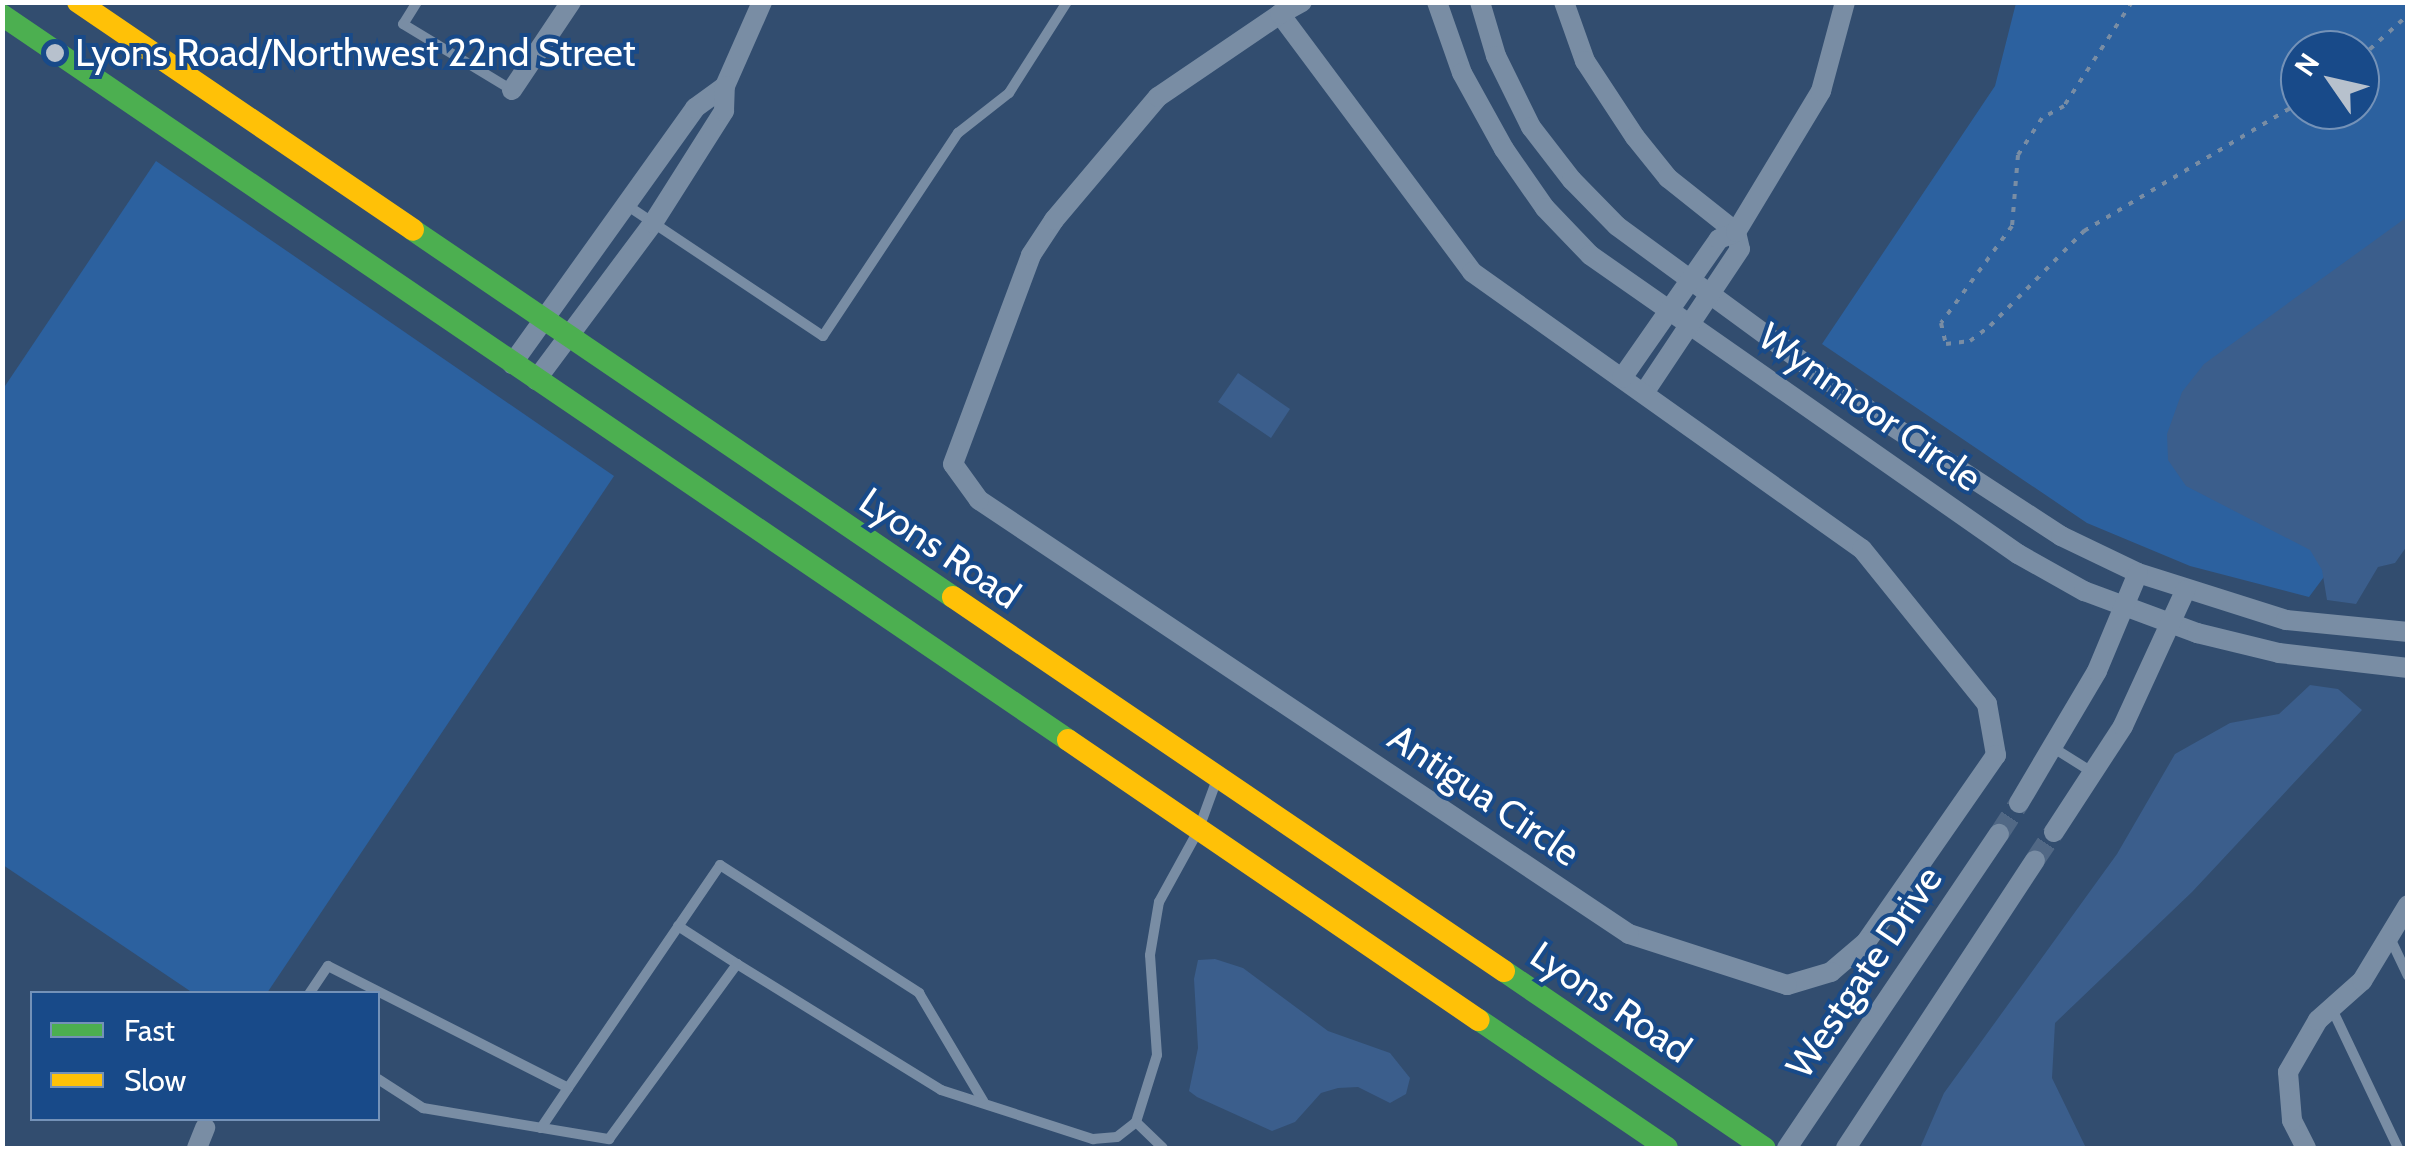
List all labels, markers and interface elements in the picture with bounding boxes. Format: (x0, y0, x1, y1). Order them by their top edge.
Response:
place label: Lyons Road/Northwest 22nd Street (75, 30, 636, 76)
north arrow (2280, 30, 2380, 130)
marker: Lyons Road/Northwest 22nd Street (44, 42, 66, 64)
text: N (2287, 47, 2326, 82)
street label: Wynmoor Circle (1750, 313, 1990, 501)
street label: Lyons Road (851, 478, 1029, 618)
street label: Antigua Circle (1380, 714, 1588, 876)
street label: Westgate Drive (1777, 858, 1951, 1086)
street label: Lyons Road (1522, 932, 1700, 1072)
legend (30, 991, 380, 1121)
text: Fast (124, 1012, 175, 1049)
text: Slow (124, 1062, 186, 1099)

